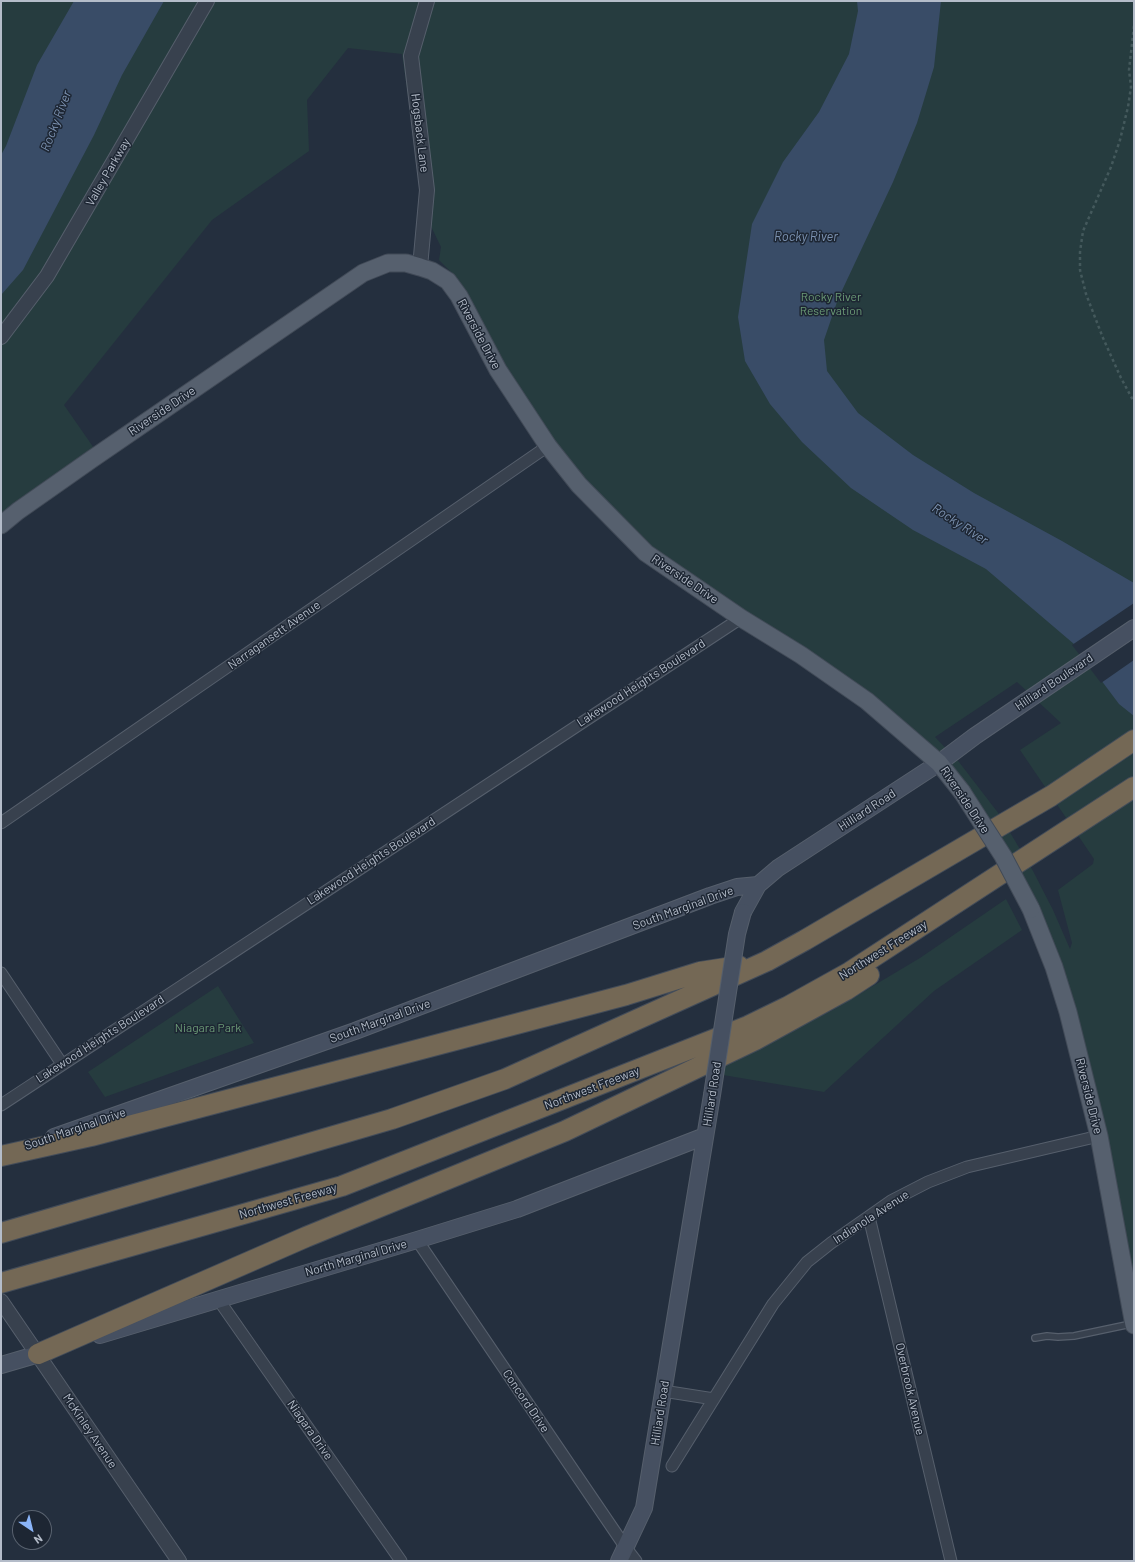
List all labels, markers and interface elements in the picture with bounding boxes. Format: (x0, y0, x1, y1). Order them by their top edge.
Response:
water label: Rocky River (37, 88, 75, 154)
street label: Hogsback Lane (408, 93, 432, 173)
street label: Valley Parkway (83, 135, 133, 209)
water label: Rocky River (774, 229, 838, 245)
park label: Rocky River Reservation (800, 290, 862, 318)
street label: Riverside Drive (454, 296, 504, 372)
street label: Riverside Drive (126, 383, 198, 439)
water label: Rocky River (929, 500, 991, 548)
street label: Riverside Drive (649, 551, 721, 607)
street label: Narragansett Avenue (225, 598, 323, 672)
street label: Lakewood Heights Boulevard (574, 636, 708, 730)
street label: Hilliard Boulevard (1012, 651, 1096, 713)
street label: Riverside Drive (937, 764, 993, 836)
street label: Hilliard Road (836, 786, 898, 834)
street label: Lakewood Heights Boulevard (304, 814, 438, 908)
street label: South Marginal Drive (631, 883, 735, 933)
street label: Northwest Freeway (836, 917, 930, 983)
street label: Lakewood Heights Boulevard (33, 992, 167, 1086)
street label: South Marginal Drive (328, 996, 432, 1046)
park label: Niagara Park (175, 1021, 241, 1035)
street label: Riverside Drive (1073, 1057, 1105, 1135)
street label: Hilliard Road (700, 1061, 724, 1127)
street label: Northwest Freeway (542, 1063, 642, 1113)
street label: South Marginal Drive (22, 1105, 128, 1153)
street label: Northwest Freeway (238, 1180, 338, 1222)
street label: Indianola Avenue (830, 1187, 912, 1247)
street label: North Marginal Drive (303, 1237, 409, 1279)
street label: Overbrook Avenue (892, 1341, 928, 1437)
street label: Concord Drive (500, 1367, 552, 1435)
street label: Hilliard Road (648, 1380, 672, 1446)
street label: McKinley Avenue (60, 1391, 120, 1471)
street label: Niagara Drive (284, 1397, 336, 1463)
north arrow (12, 1510, 52, 1550)
text: N (32, 1532, 45, 1547)

